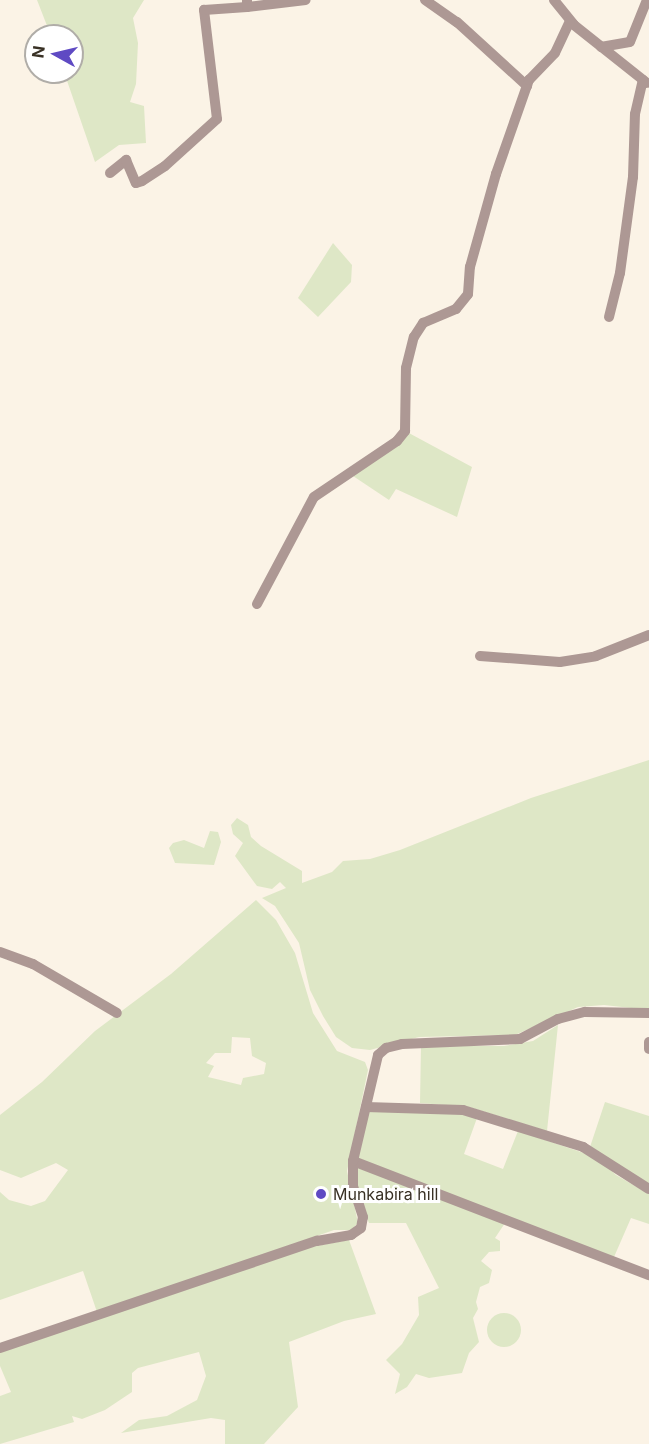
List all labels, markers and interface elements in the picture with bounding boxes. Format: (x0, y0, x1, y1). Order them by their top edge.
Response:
north arrow (24, 24, 84, 84)
text: N (27, 44, 49, 59)
place label: Munkabira hill (333, 1184, 438, 1204)
marker: Munkabira hill (314, 1187, 328, 1201)

